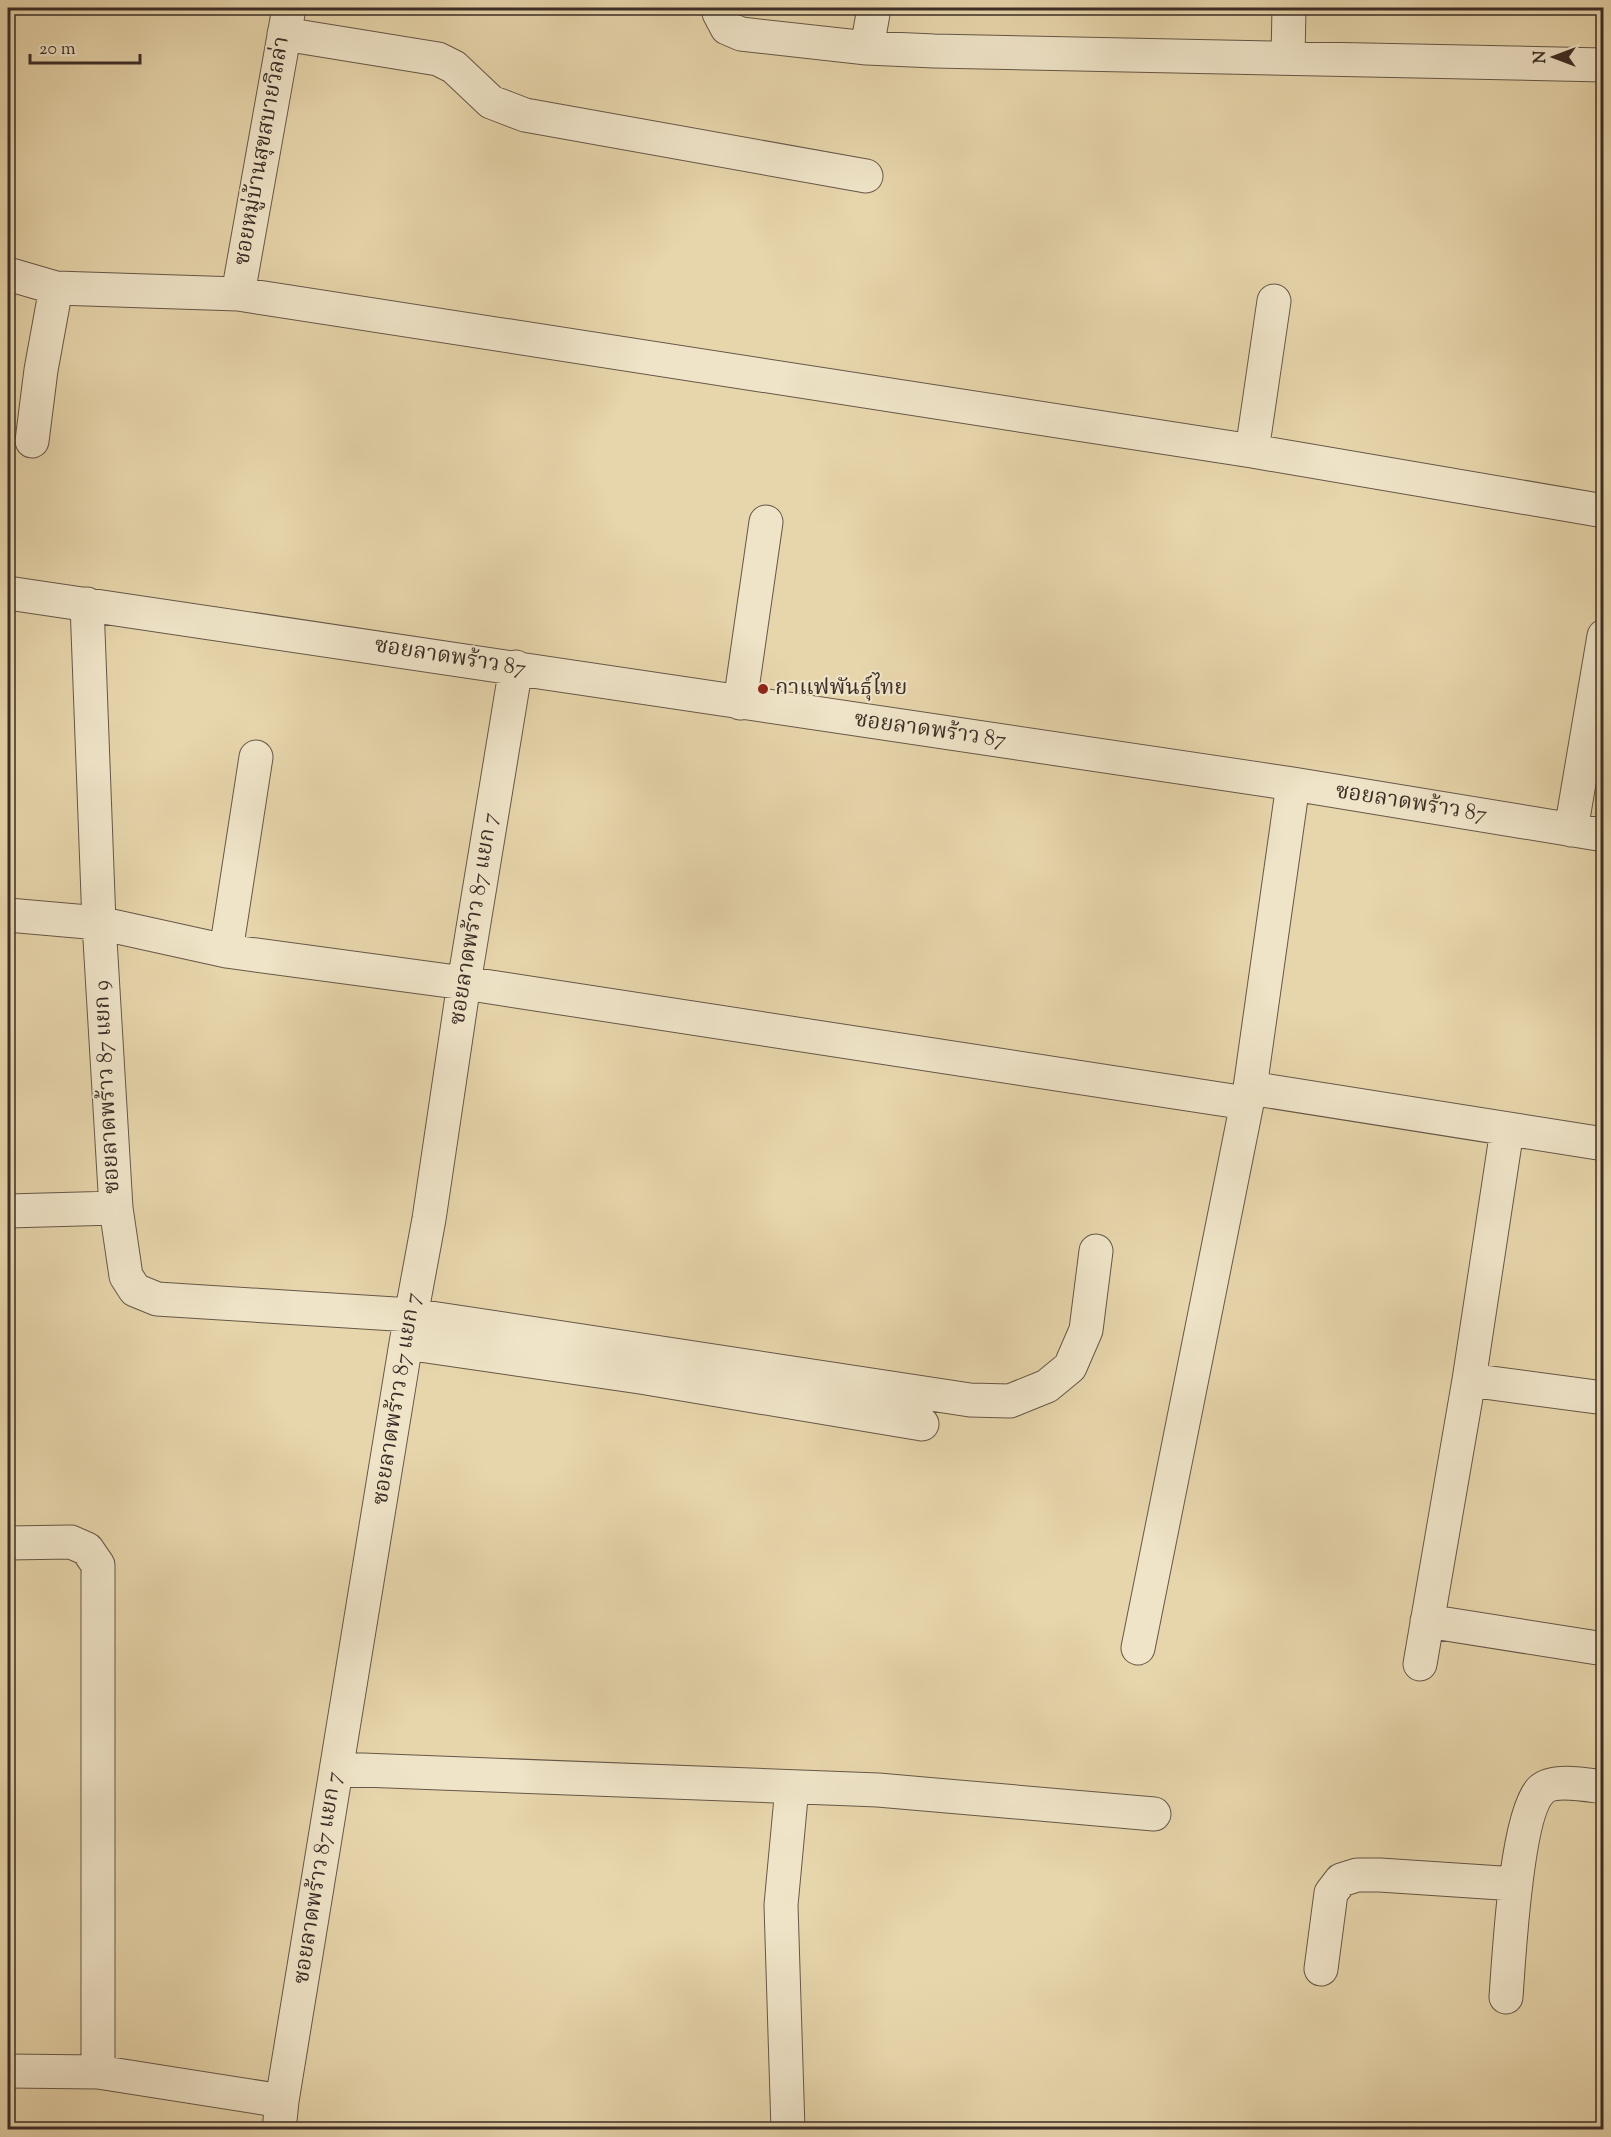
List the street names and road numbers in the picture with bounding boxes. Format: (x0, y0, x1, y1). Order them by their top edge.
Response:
street label: ซอยหมู่บ้านสุขสบายวิลล่า (227, 34, 299, 268)
street label: ซอยลาดพร้าว 87 (372, 630, 528, 686)
street label: ซอยลาดพร้าว 87 (852, 705, 1008, 757)
street label: ซอยลาดพร้าว 87 (1333, 776, 1489, 832)
street label: ซอยลาดพร้าว 87 แยก 7 (442, 811, 508, 1027)
street label: ซอยลาดพร้าว 87 แยก 9 (86, 979, 130, 1195)
street label: ซอยลาดพร้าว 87 แยก 7 (365, 1291, 431, 1507)
street label: ซอยลาดพร้าว 87 แยก 7 (286, 1770, 352, 1986)

